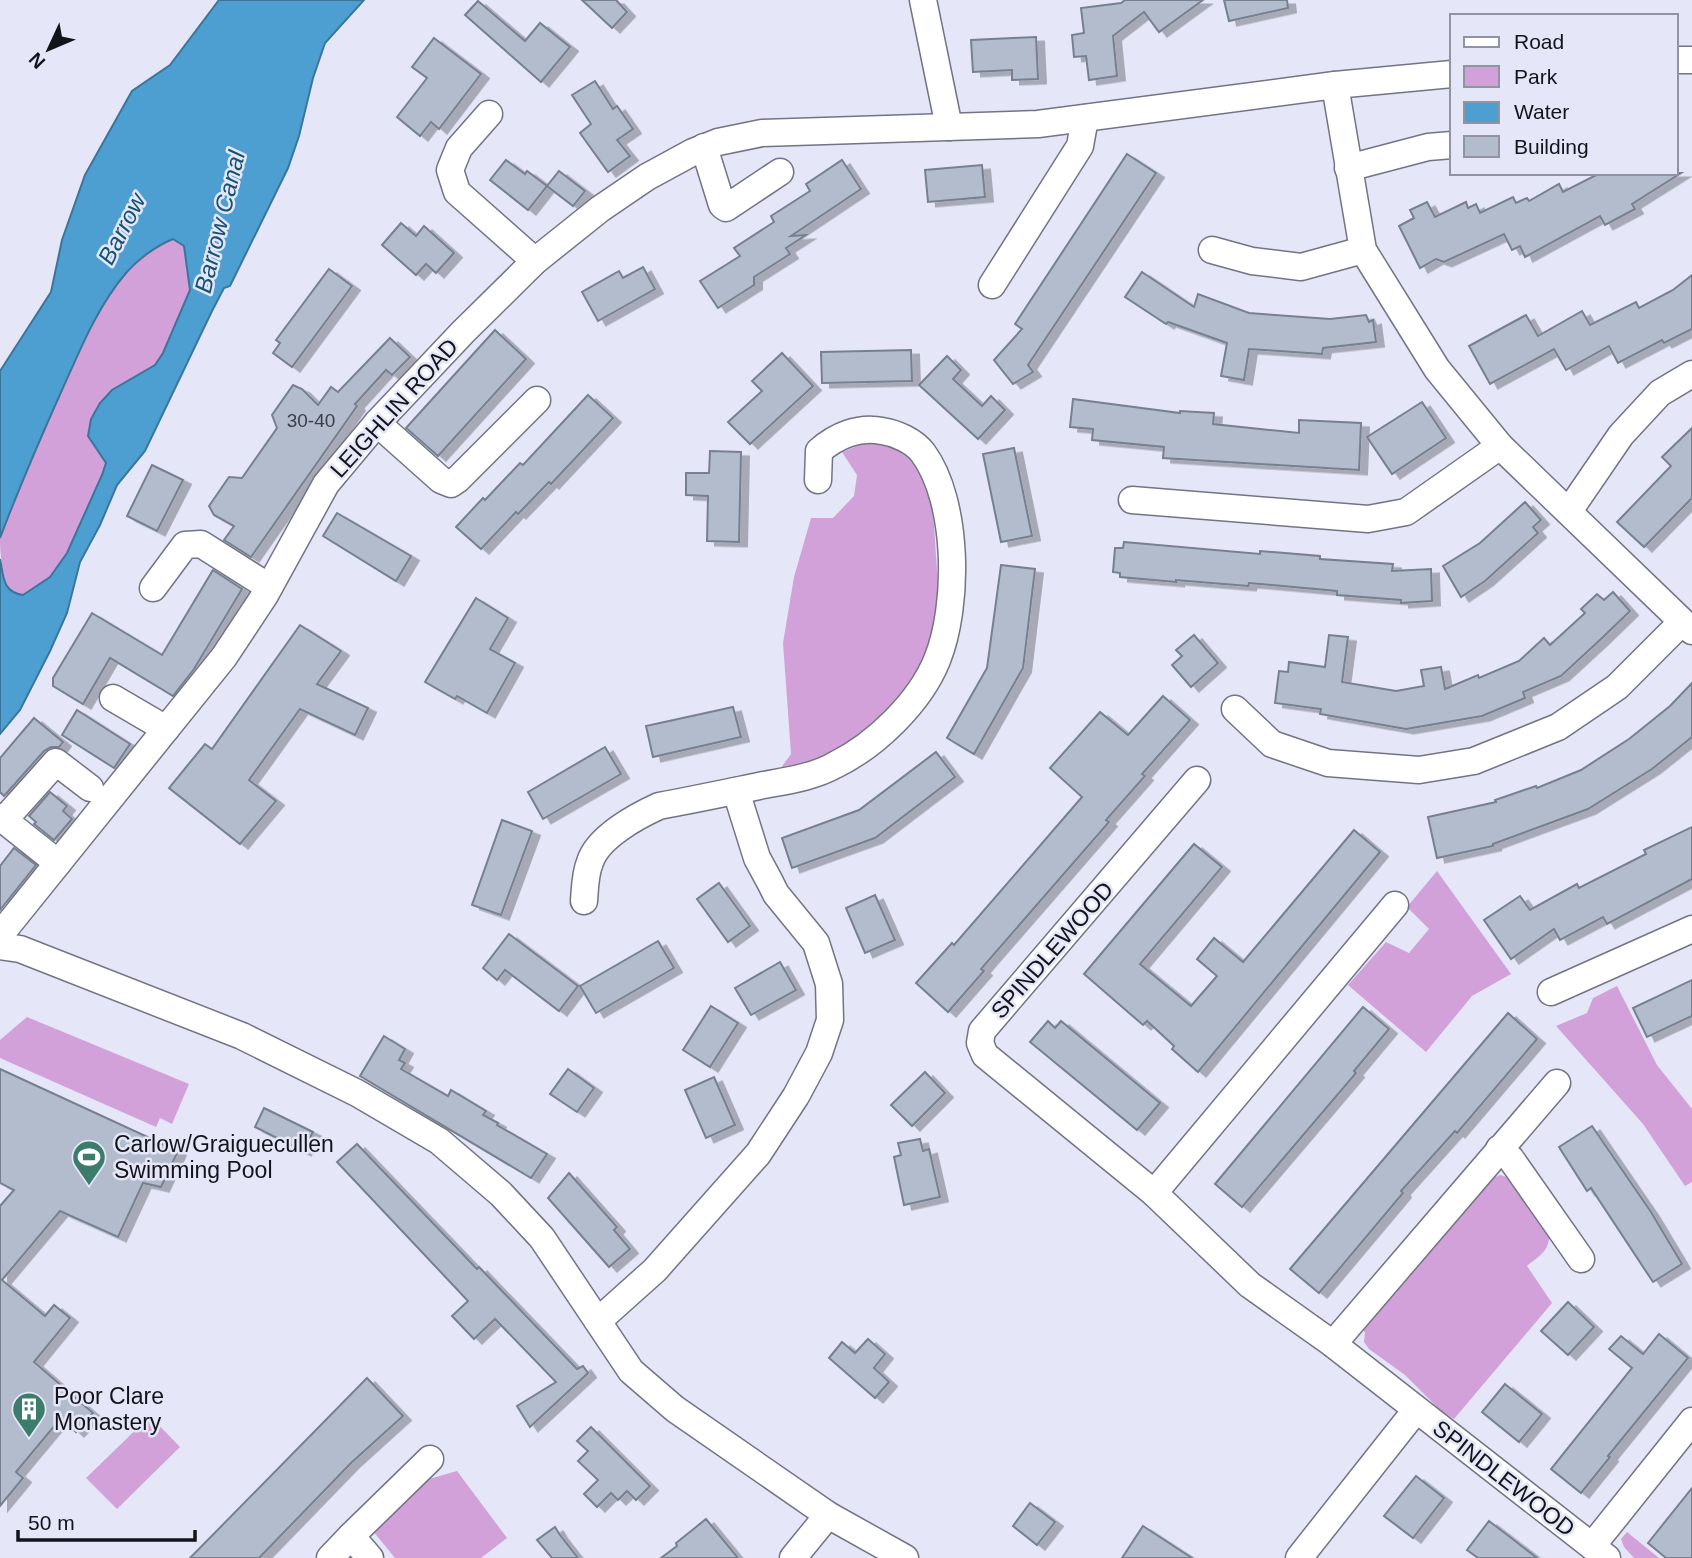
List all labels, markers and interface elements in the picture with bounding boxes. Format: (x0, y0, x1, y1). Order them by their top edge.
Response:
north arrow (14, 14, 84, 84)
legend (1450, 14, 1678, 175)
text: Road (1514, 30, 1564, 53)
text: N (25, 48, 49, 73)
text: Park (1514, 65, 1558, 88)
text: Water (1514, 100, 1569, 123)
text: Building (1514, 135, 1589, 158)
water label: Barrow Canal (189, 147, 250, 296)
water label: Barrow (92, 187, 152, 269)
street label: LEIGHLIN ROAD (325, 333, 463, 483)
house number: 30-40 (287, 410, 335, 431)
street label: SPINDLEWOOD (986, 876, 1118, 1024)
place label: Carlow/Graiguecullen Swimming Pool (114, 1131, 334, 1183)
sports icon: Carlow/Graiguecullen Swimming Pool (70, 1138, 108, 1187)
place label: Poor Clare Monastery (54, 1383, 164, 1435)
building icon: Poor Clare Monastery (10, 1390, 48, 1439)
street label: SPINDLEWOOD (1428, 1415, 1580, 1541)
scale bar (18, 1498, 194, 1542)
text: 50 m (28, 1511, 75, 1534)

